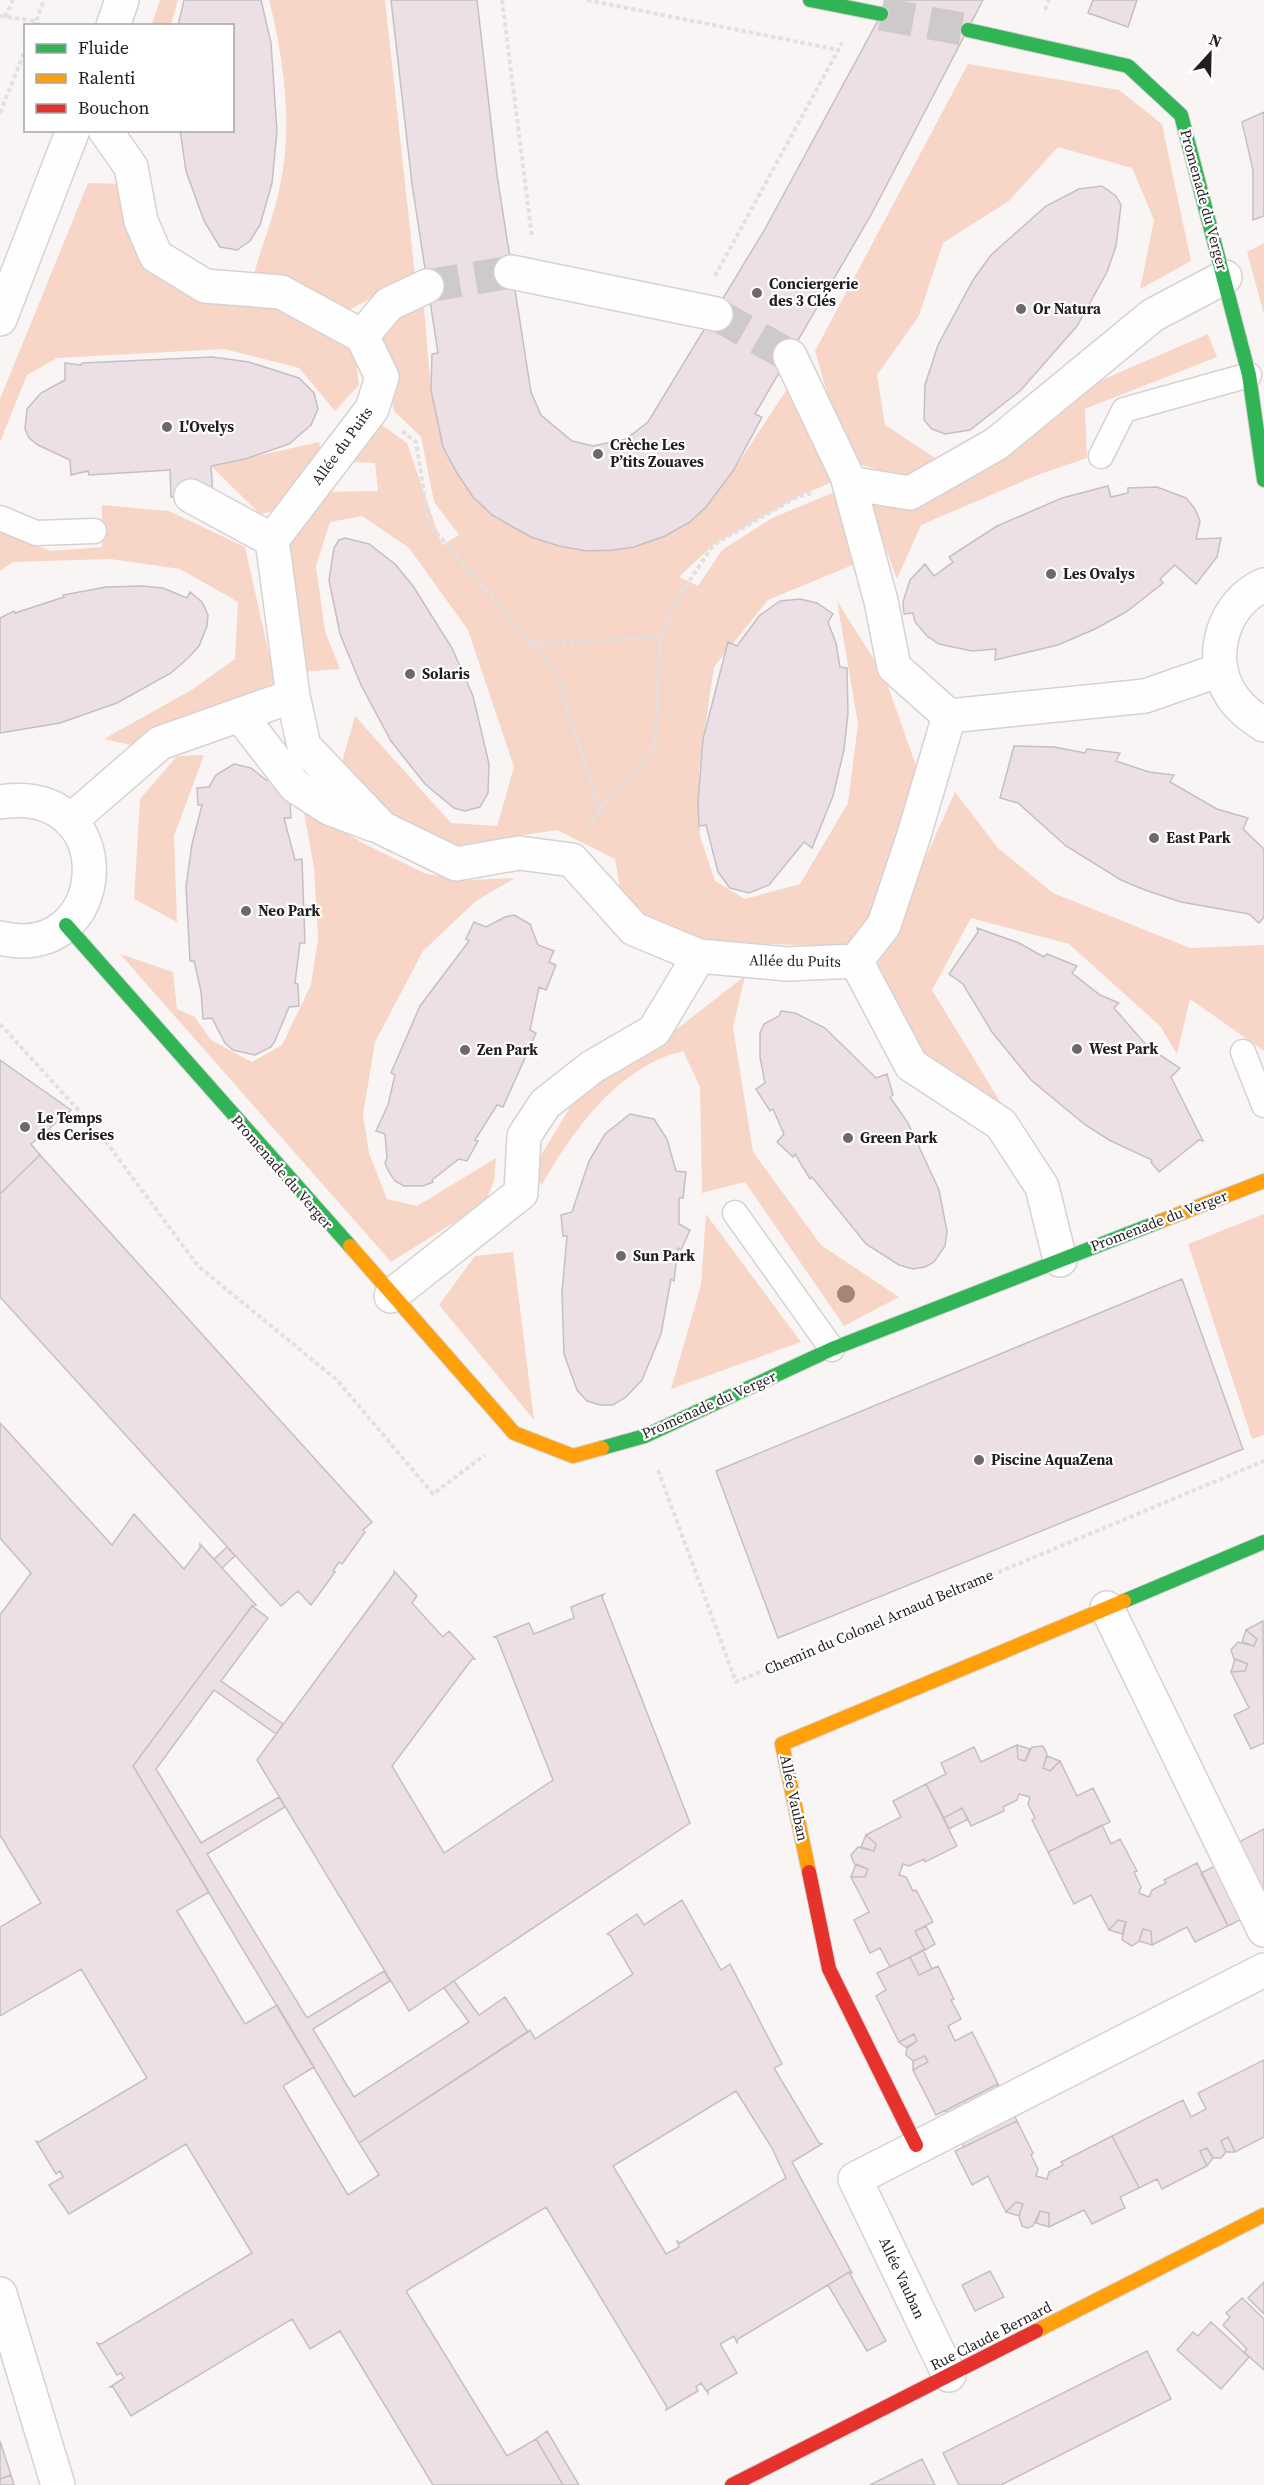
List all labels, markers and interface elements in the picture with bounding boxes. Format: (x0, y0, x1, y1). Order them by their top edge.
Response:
legend (24, 24, 234, 132)
north arrow (1180, 24, 1240, 84)
text: N (1206, 28, 1225, 53)
text: Fluide (78, 35, 129, 60)
text: Ralenti (78, 65, 135, 90)
text: Bouchon (78, 95, 150, 120)
street label: Promenade du Verger (1176, 127, 1234, 273)
place label: Conciergerie des 3 Clés (769, 273, 858, 311)
marker: Conciergerie des 3 Clés (750, 286, 764, 300)
place label: Or Natura (1033, 298, 1102, 319)
marker: Or Natura (1014, 302, 1028, 316)
street label: Allée du Puits (306, 402, 377, 489)
place label: L'Ovelys (179, 416, 234, 437)
marker: L'Ovelys (160, 420, 174, 434)
place label: Crèche Les P’tits Zouaves (610, 434, 704, 472)
marker: Crèche Les P’tits Zouaves (591, 447, 605, 461)
place label: Les Ovalys (1063, 563, 1135, 584)
marker: Les Ovalys (1044, 567, 1058, 581)
place label: Solaris (422, 663, 470, 684)
marker: Solaris (403, 667, 417, 681)
place label: East Park (1166, 827, 1231, 848)
marker: East Park (1147, 831, 1161, 845)
place label: Neo Park (258, 900, 320, 921)
marker: Neo Park (239, 904, 253, 918)
street label: Allée du Puits (749, 949, 841, 972)
place label: West Park (1089, 1038, 1158, 1059)
place label: Zen Park (477, 1039, 538, 1060)
marker: West Park (1070, 1042, 1084, 1056)
marker: Zen Park (458, 1043, 472, 1057)
place label: Le Temps des Cerises (37, 1107, 114, 1145)
street label: Promenade du Verger (227, 1110, 338, 1234)
marker: Le Temps des Cerises (18, 1120, 32, 1134)
place label: Green Park (860, 1127, 937, 1148)
marker: Green Park (841, 1131, 855, 1145)
street label: Promenade du Verger (1087, 1184, 1231, 1256)
place label: Sun Park (633, 1245, 695, 1266)
marker: Sun Park (614, 1249, 628, 1263)
street label: Promenade du Verger (638, 1365, 780, 1444)
place label: Piscine AquaZena (991, 1449, 1114, 1470)
marker: Piscine AquaZena (972, 1453, 986, 1467)
street label: Chemin du Colonel Arnaud Beltrame (761, 1563, 997, 1679)
street label: Allée Vauban (775, 1753, 814, 1843)
street label: Allée Vauban (874, 2234, 931, 2322)
street label: Rue Claude Bernard (926, 2296, 1056, 2375)

